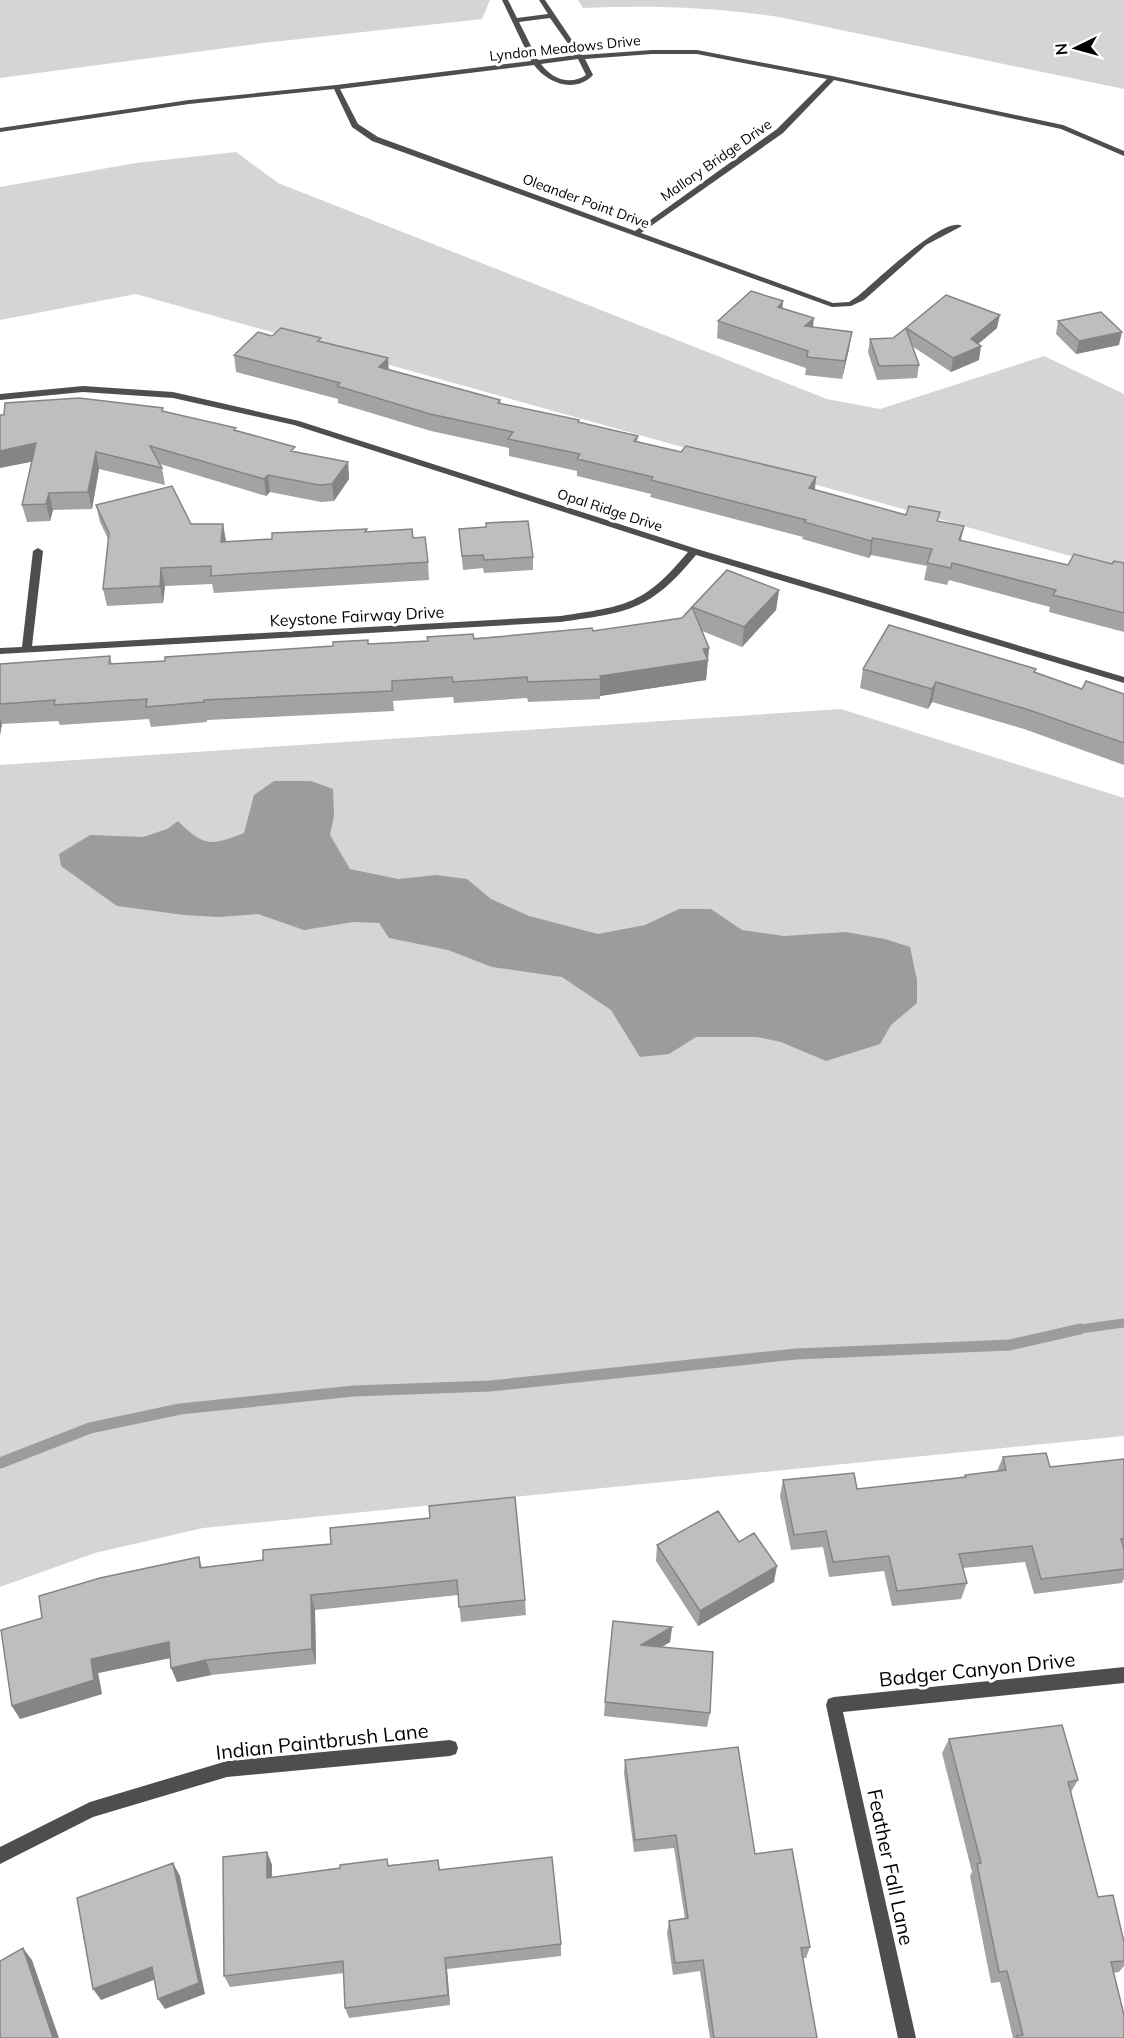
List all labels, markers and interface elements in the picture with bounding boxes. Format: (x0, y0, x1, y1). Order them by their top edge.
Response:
north arrow (1046, 18, 1106, 78)
street label: Lyndon Meadows Drive (489, 31, 641, 65)
text: N (1051, 42, 1072, 56)
street label: Mallory Bridge Drive (657, 115, 775, 205)
street label: Oleander Point Drive (520, 170, 652, 232)
street label: Opal Ridge Drive (555, 485, 665, 535)
street label: Keystone Fairway Drive (269, 601, 445, 631)
street label: Badger Canyon Drive (878, 1646, 1076, 1692)
street label: Indian Paintbrush Lane (214, 1717, 430, 1765)
street label: Feather Fall Lane (862, 1787, 920, 1947)

